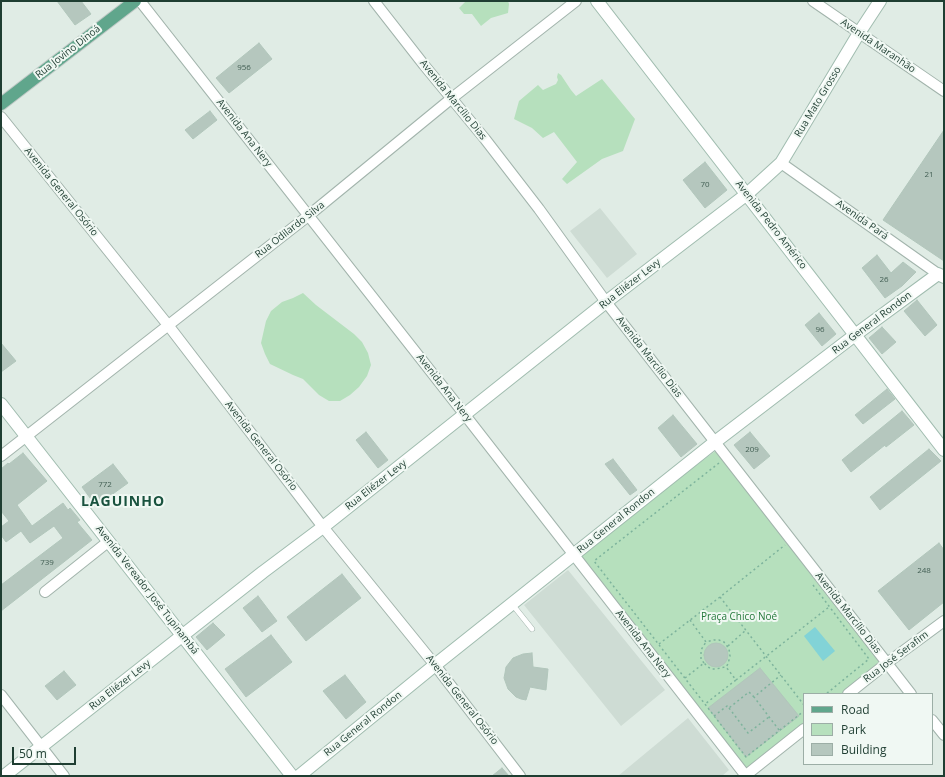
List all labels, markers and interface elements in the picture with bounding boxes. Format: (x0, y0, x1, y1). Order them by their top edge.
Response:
street label: Avenida Maranhão (838, 16, 918, 76)
street label: Rua Jovino Dinoá (33, 23, 103, 81)
street label: Avenida Marcílio Dias (417, 58, 489, 142)
house number: 956 (237, 63, 251, 73)
street label: Rua Mato Grosso (792, 65, 844, 139)
street label: Avenida Ana Nery (214, 97, 274, 169)
street label: Avenida General Osório (22, 145, 100, 239)
house number: 21 (924, 170, 934, 180)
street label: Avenida Pedro Américo (733, 178, 809, 272)
house number: 70 (700, 180, 710, 190)
street label: Avenida Pará (834, 198, 890, 242)
street label: Rua Odilardo Silva (253, 199, 327, 261)
street label: Rua Eliézer Levy (597, 256, 663, 312)
house number: 26 (879, 275, 889, 285)
street label: Rua General Rondon (830, 289, 914, 357)
street label: Avenida Marcílio Dias (614, 314, 684, 400)
house number: 96 (815, 325, 825, 335)
street label: Avenida Ana Nery (414, 352, 474, 424)
street label: Avenida General Osório (222, 399, 300, 493)
house number: 209 (745, 445, 759, 455)
street label: Rua Eliézer Levy (343, 457, 409, 513)
house number: 772 (98, 480, 112, 490)
street label: Rua General Rondon (575, 486, 657, 556)
district label: LAGUINHO (81, 494, 165, 510)
street label: Avenida Vereador José Tupinambá (93, 523, 201, 657)
house number: 739 (40, 558, 54, 568)
house number: 248 (917, 566, 931, 576)
street label: Avenida Marcílio Dias (813, 570, 883, 656)
street label: Avenida Ana Nery (613, 608, 673, 680)
park label: Praça Chico Noé (701, 611, 777, 623)
street label: Rua José Serafim (861, 629, 931, 685)
street label: Avenida General Osório (423, 653, 501, 747)
street label: Rua Eliézer Levy (87, 657, 153, 713)
street label: Rua General Rondon (322, 689, 404, 759)
legend (803, 693, 933, 765)
text: Road (841, 701, 870, 718)
text: Park (841, 721, 866, 738)
scale bar (14, 739, 78, 765)
text: Building (841, 741, 886, 758)
text: 50 m (19, 745, 47, 762)

